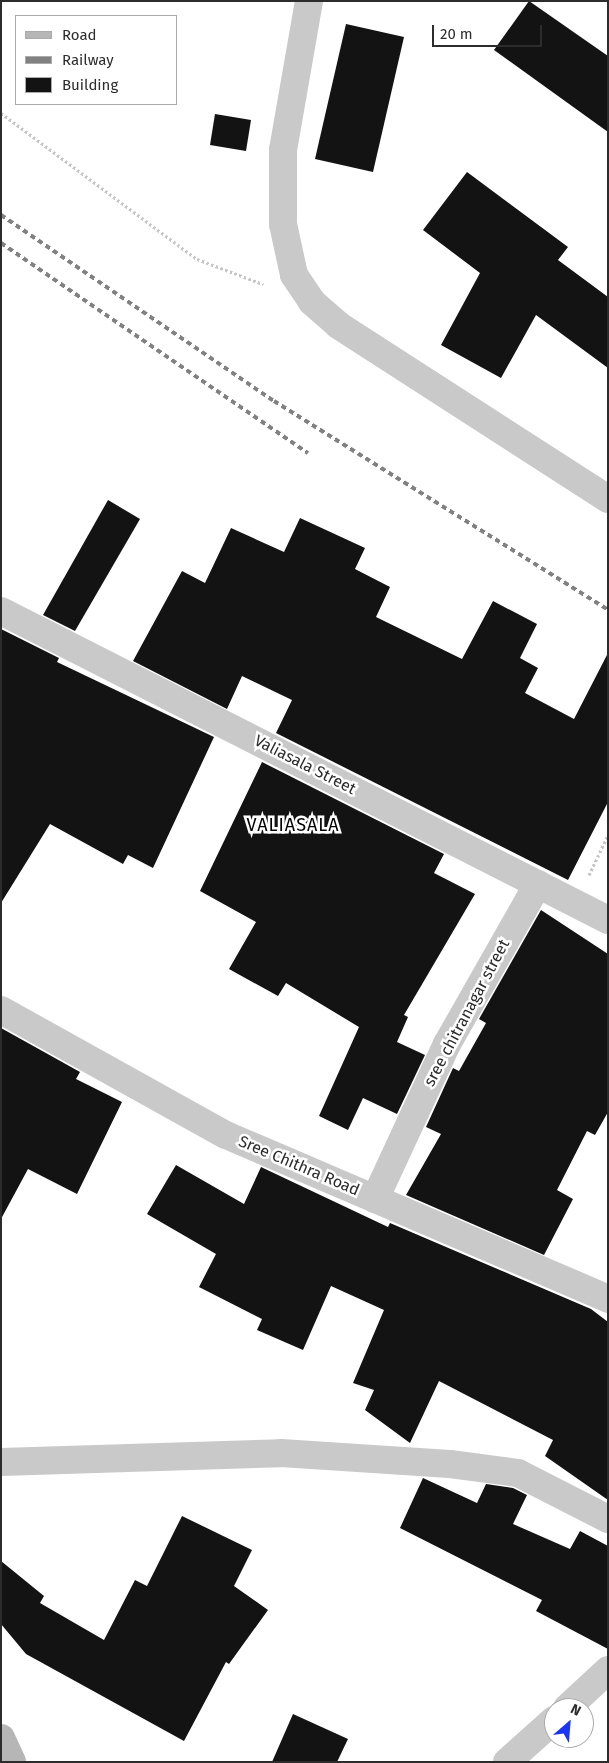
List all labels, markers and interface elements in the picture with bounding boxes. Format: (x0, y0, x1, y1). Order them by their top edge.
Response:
legend (15, 15, 178, 105)
scale bar (434, 15, 544, 47)
text: 20 m (440, 25, 473, 43)
text: Road (62, 26, 97, 44)
text: Railway (62, 51, 114, 69)
text: Building (62, 76, 118, 94)
street label: Valiasala Street (251, 731, 359, 799)
district label: VALIASALA (245, 814, 341, 836)
street label: sree chitranagar street (420, 936, 514, 1090)
street label: Sree Chithra Road (236, 1132, 362, 1200)
north arrow (544, 1698, 594, 1748)
text: N (568, 1700, 584, 1720)

